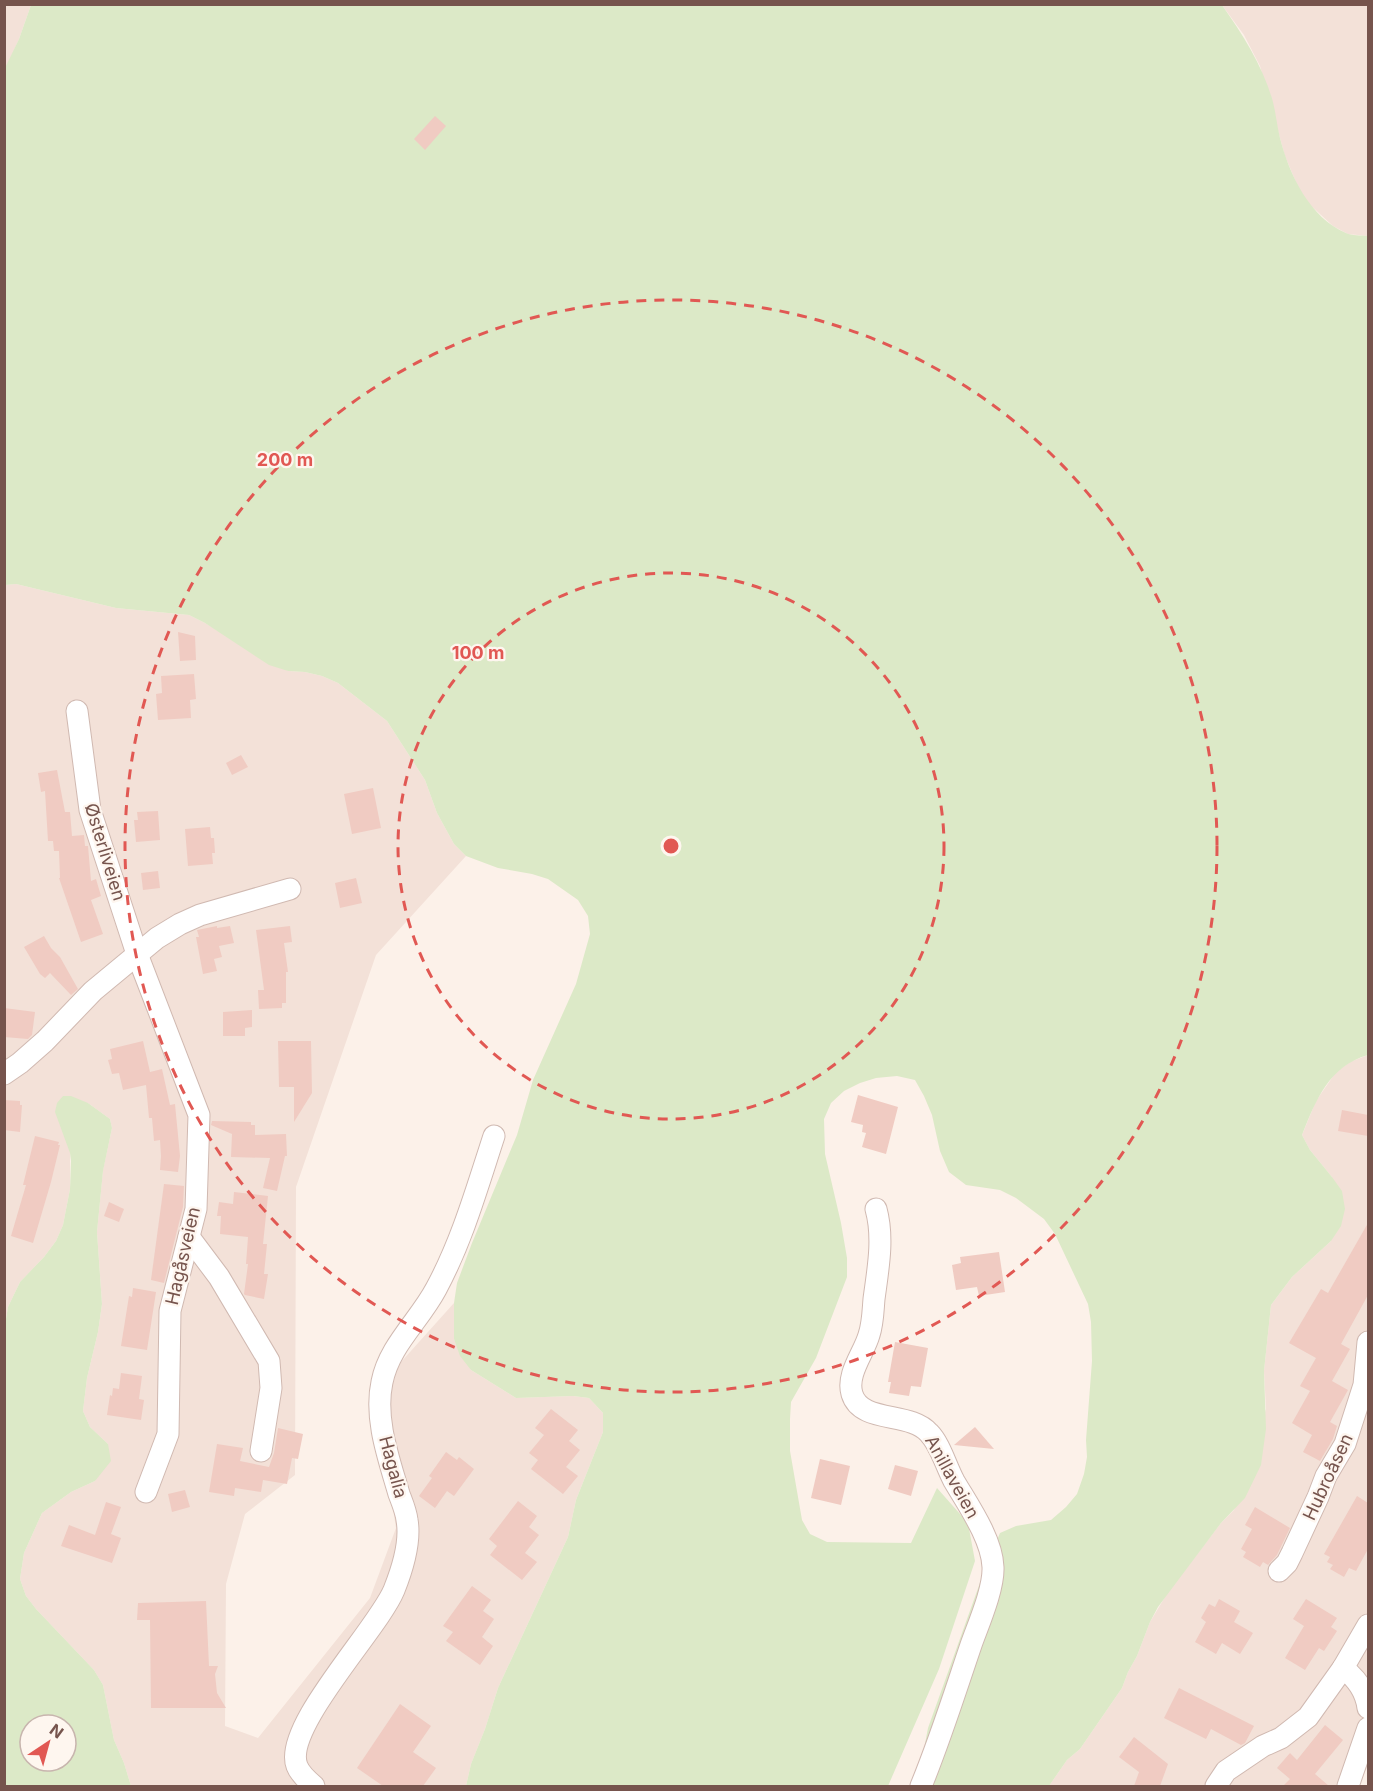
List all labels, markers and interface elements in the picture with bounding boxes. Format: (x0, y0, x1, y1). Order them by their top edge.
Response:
text: 200 m (257, 449, 313, 470)
text: 100 m (452, 642, 504, 663)
street label: Østerliveien (81, 800, 130, 903)
centre of rings (661, 836, 681, 856)
street label: Hagåsveien (161, 1205, 204, 1307)
street label: Hubroåsen (1298, 1430, 1357, 1523)
street label: Anillaveien (921, 1432, 984, 1522)
street label: Hagalia (375, 1433, 412, 1500)
north arrow (18, 1713, 78, 1773)
text: N (46, 1719, 68, 1743)

